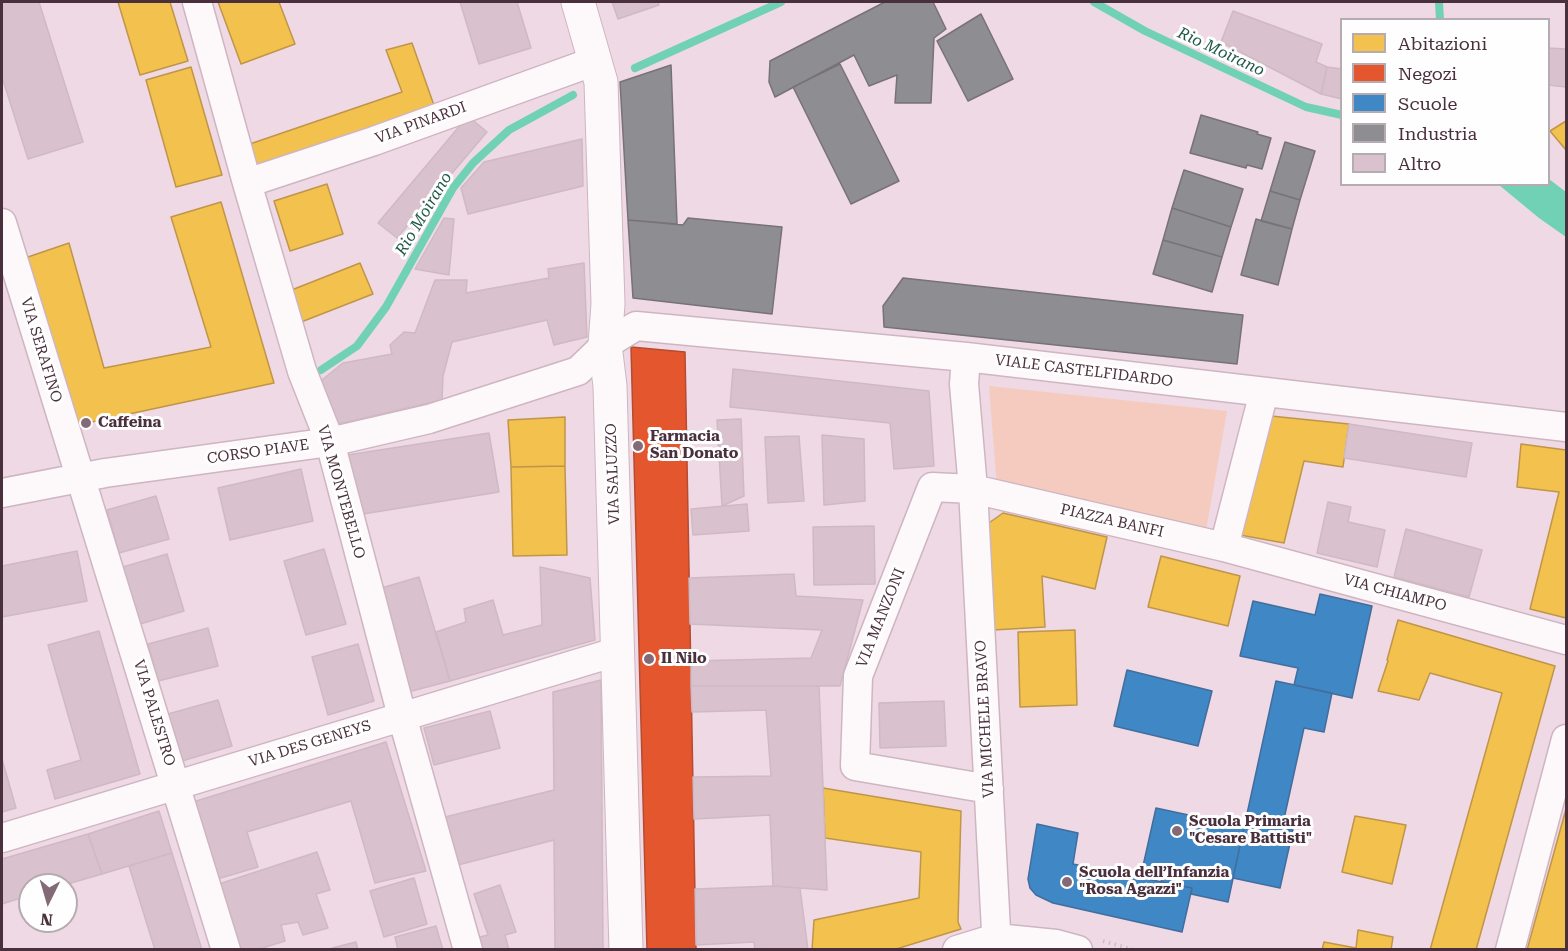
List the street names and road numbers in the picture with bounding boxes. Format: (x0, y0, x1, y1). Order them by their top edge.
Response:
street label: VIA PINARDI (373, 98, 469, 148)
street label: VIA SERAFINO (16, 295, 66, 405)
street label: VIALE CASTELFIDARDO (994, 351, 1174, 391)
street label: VIA MONTEBELLO (313, 423, 369, 561)
street label: VIA SALUZZO (602, 423, 624, 525)
street label: CORSO PIAVE (206, 436, 310, 468)
street label: PIAZZA BANFI (1059, 500, 1165, 542)
street label: VIA MANZONI (853, 566, 909, 670)
street label: VIA CHIAMPO (1342, 571, 1448, 615)
street label: VIA MICHELE BRAVO (972, 640, 998, 798)
street label: VIA PALESTRO (129, 658, 179, 768)
street label: VIA DES GENEYS (247, 717, 373, 771)

